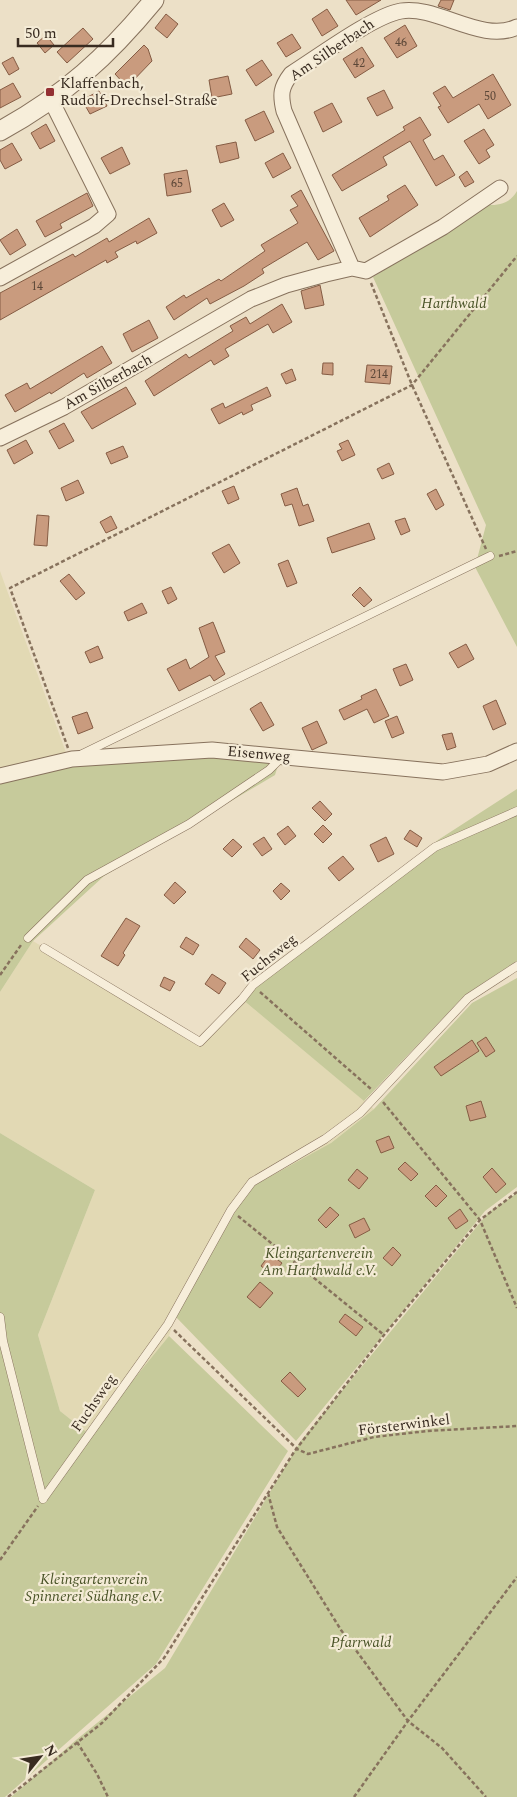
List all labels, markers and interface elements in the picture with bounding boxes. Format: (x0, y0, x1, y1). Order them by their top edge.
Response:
street label: Am Silberbach (285, 13, 379, 87)
scale bar (18, 15, 112, 47)
text: 50 m (25, 22, 57, 45)
house number: 46 (395, 33, 407, 52)
house number: 42 (353, 54, 365, 73)
place label: Klaffenbach, Rudolf-Drechsel-Straße (60, 72, 218, 112)
marker: Klaffenbach, Rudolf-Drechsel-Straße (44, 86, 56, 98)
house number: 50 (484, 87, 496, 106)
house number: 65 (171, 174, 183, 193)
house number: 14 (31, 277, 43, 296)
park label: Harthwald (421, 292, 487, 315)
street label: Am Silberbach (59, 348, 157, 416)
house number: 214 (370, 365, 388, 384)
street label: Eisenweg (226, 740, 292, 768)
street label: Fuchsweg (236, 928, 302, 988)
park label: Kleingartenverein Am Harthwald e.V. (260, 1242, 377, 1282)
street label: Fuchsweg (65, 1369, 123, 1437)
street label: Försterwinkel (357, 1408, 451, 1442)
park label: Kleingartenverein Spinnerei Südhang e.V. (25, 1568, 163, 1608)
park label: Pfarrwald (330, 1631, 392, 1654)
north arrow (15, 1732, 65, 1782)
text: N (39, 1741, 63, 1761)

